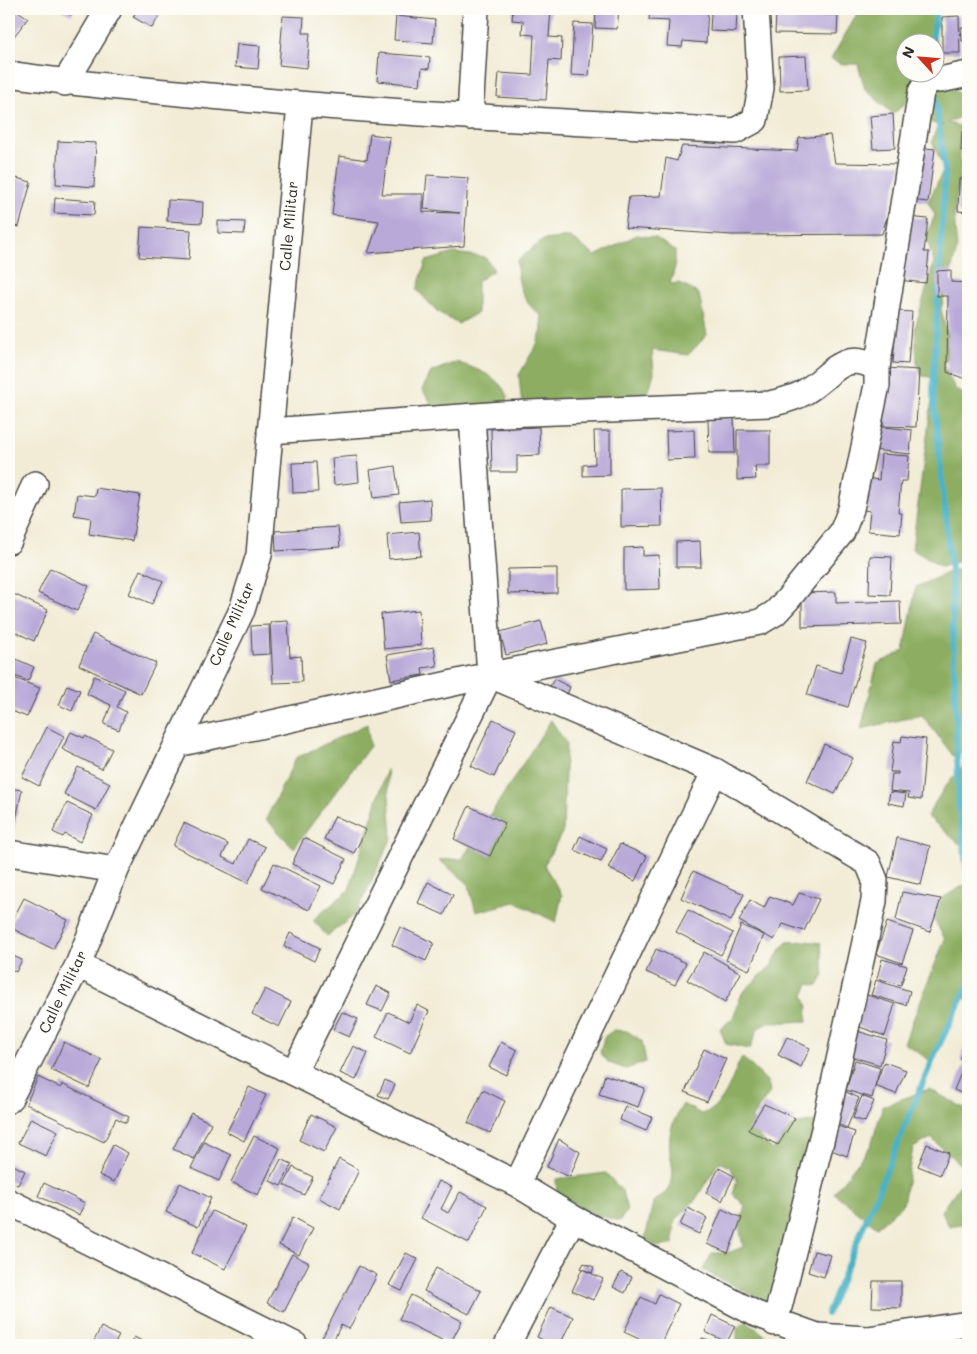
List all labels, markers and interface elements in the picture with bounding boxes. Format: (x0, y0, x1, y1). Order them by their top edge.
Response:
north arrow (894, 32, 944, 82)
text: N (897, 43, 919, 61)
street label: Calle Militar (274, 180, 302, 272)
street label: Calle Militar (204, 578, 259, 669)
street label: Calle Militar (33, 947, 91, 1036)

